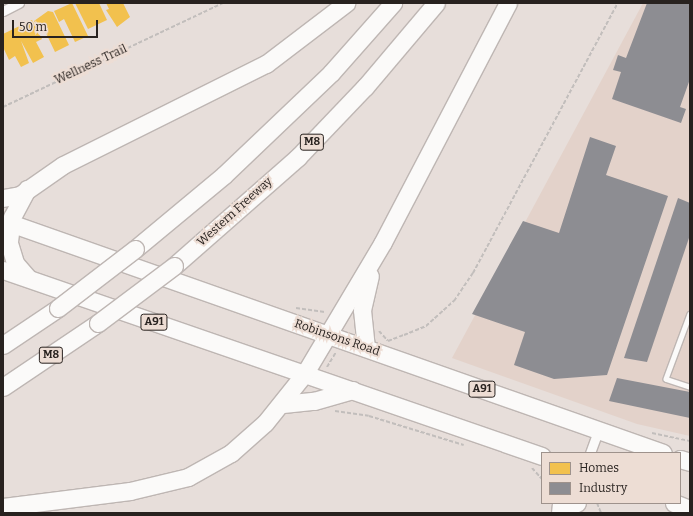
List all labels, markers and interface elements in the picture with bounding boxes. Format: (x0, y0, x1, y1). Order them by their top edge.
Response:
scale bar (14, 12, 100, 38)
text: 50 m (19, 20, 47, 34)
street label: Wellness Trail (53, 42, 129, 88)
road number: M8 (299, 133, 325, 151)
street label: Western Freeway (195, 175, 275, 249)
road number: A91 (140, 313, 168, 331)
street label: Robinsons Road (292, 317, 382, 359)
road number: M8 (38, 346, 64, 364)
road number: A91 (468, 380, 496, 398)
legend (541, 452, 681, 504)
text: Homes (579, 461, 619, 475)
text: Industry (579, 481, 627, 495)

